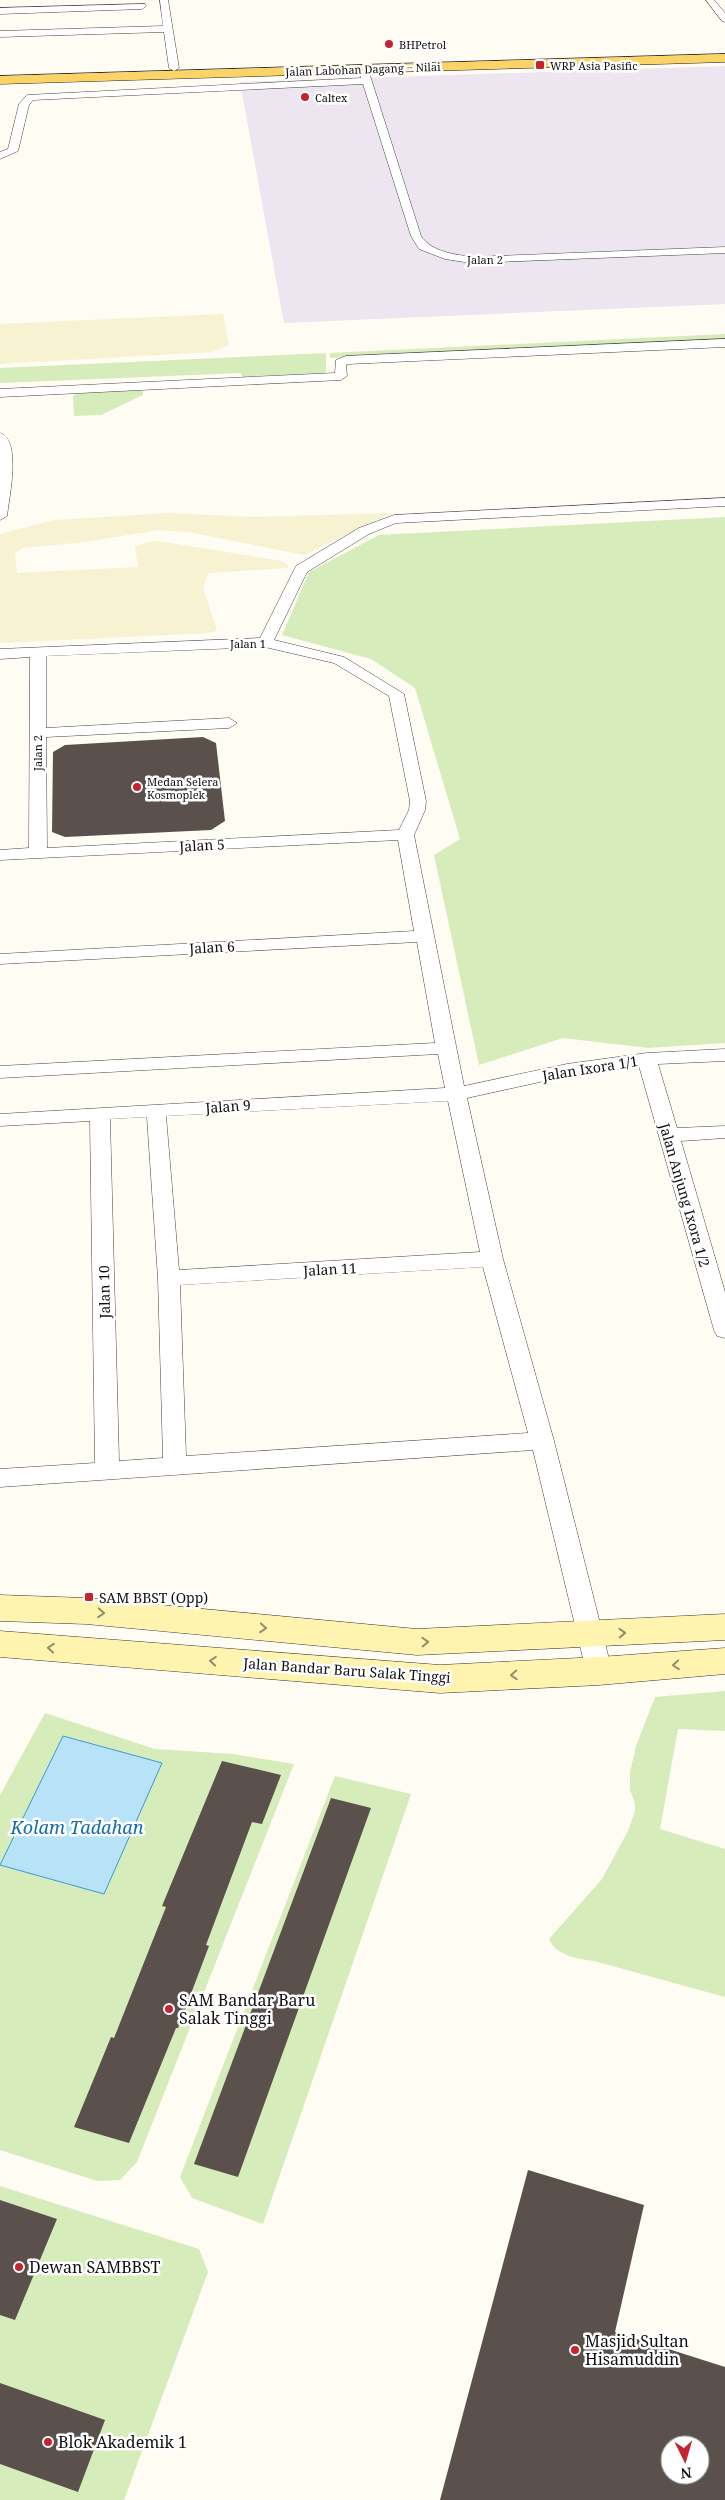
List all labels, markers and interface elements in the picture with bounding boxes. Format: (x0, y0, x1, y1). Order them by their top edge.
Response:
place label: BHPetrol (399, 37, 447, 52)
marker: BHPetrol (383, 38, 395, 50)
place label: WRP Asia Pasific (550, 58, 638, 73)
street label: Jalan Labohan Dagang ‒ Nilai (284, 59, 441, 79)
marker: WRP Asia Pasific (534, 59, 546, 71)
place label: Caltex (315, 90, 348, 105)
marker: Caltex (299, 91, 311, 103)
street label: Jalan 2 (466, 252, 503, 267)
street label: Jalan 1 (229, 636, 266, 651)
street label: Jalan 2 (30, 735, 45, 772)
place label: Medan Selera Kosmoplek (147, 774, 218, 802)
marker: Medan Selera Kosmoplek (131, 781, 143, 793)
street label: Jalan 5 (178, 834, 225, 856)
street label: Jalan 6 (188, 936, 235, 958)
street label: Jalan Ixora 1/1 (540, 1051, 639, 1085)
street label: Jalan 9 (204, 1095, 251, 1117)
street label: Jalan Anjung Ixora 1/2 (655, 1120, 715, 1269)
street label: Jalan 11 (302, 1258, 357, 1280)
street label: Jalan 10 (94, 1265, 114, 1320)
place label: SAM BBST (Opp) (99, 1588, 208, 1607)
marker: SAM BBST (Opp) (83, 1591, 95, 1603)
one-way arrow (97, 1607, 105, 1618)
one-way arrow (259, 1622, 267, 1633)
one-way arrow (618, 1627, 626, 1638)
one-way arrow (421, 1637, 429, 1647)
one-way arrow (46, 1643, 54, 1654)
street label: Jalan Bandar Baru Salak Tinggi (242, 1653, 452, 1687)
one-way arrow (208, 1655, 216, 1666)
one-way arrow (672, 1659, 680, 1670)
one-way arrow (510, 1670, 518, 1681)
water label: Kolam Tadahan (9, 1815, 144, 1839)
place label: SAM Bandar Baru Salak Tinggi (179, 1989, 315, 2029)
marker: SAM Bandar Baru Salak Tinggi (163, 2003, 175, 2015)
place label: Dewan SAMBBST (29, 2256, 160, 2278)
marker: Dewan SAMBBST (13, 2261, 25, 2273)
place label: Masjid Sultan Hisamuddin (585, 2330, 689, 2370)
marker: Masjid Sultan Hisamuddin (569, 2344, 581, 2356)
place label: Blok Akademik 1 (58, 2431, 187, 2453)
north arrow (660, 2435, 710, 2485)
marker: Blok Akademik 1 (42, 2436, 54, 2448)
text: N (680, 2464, 693, 2483)

